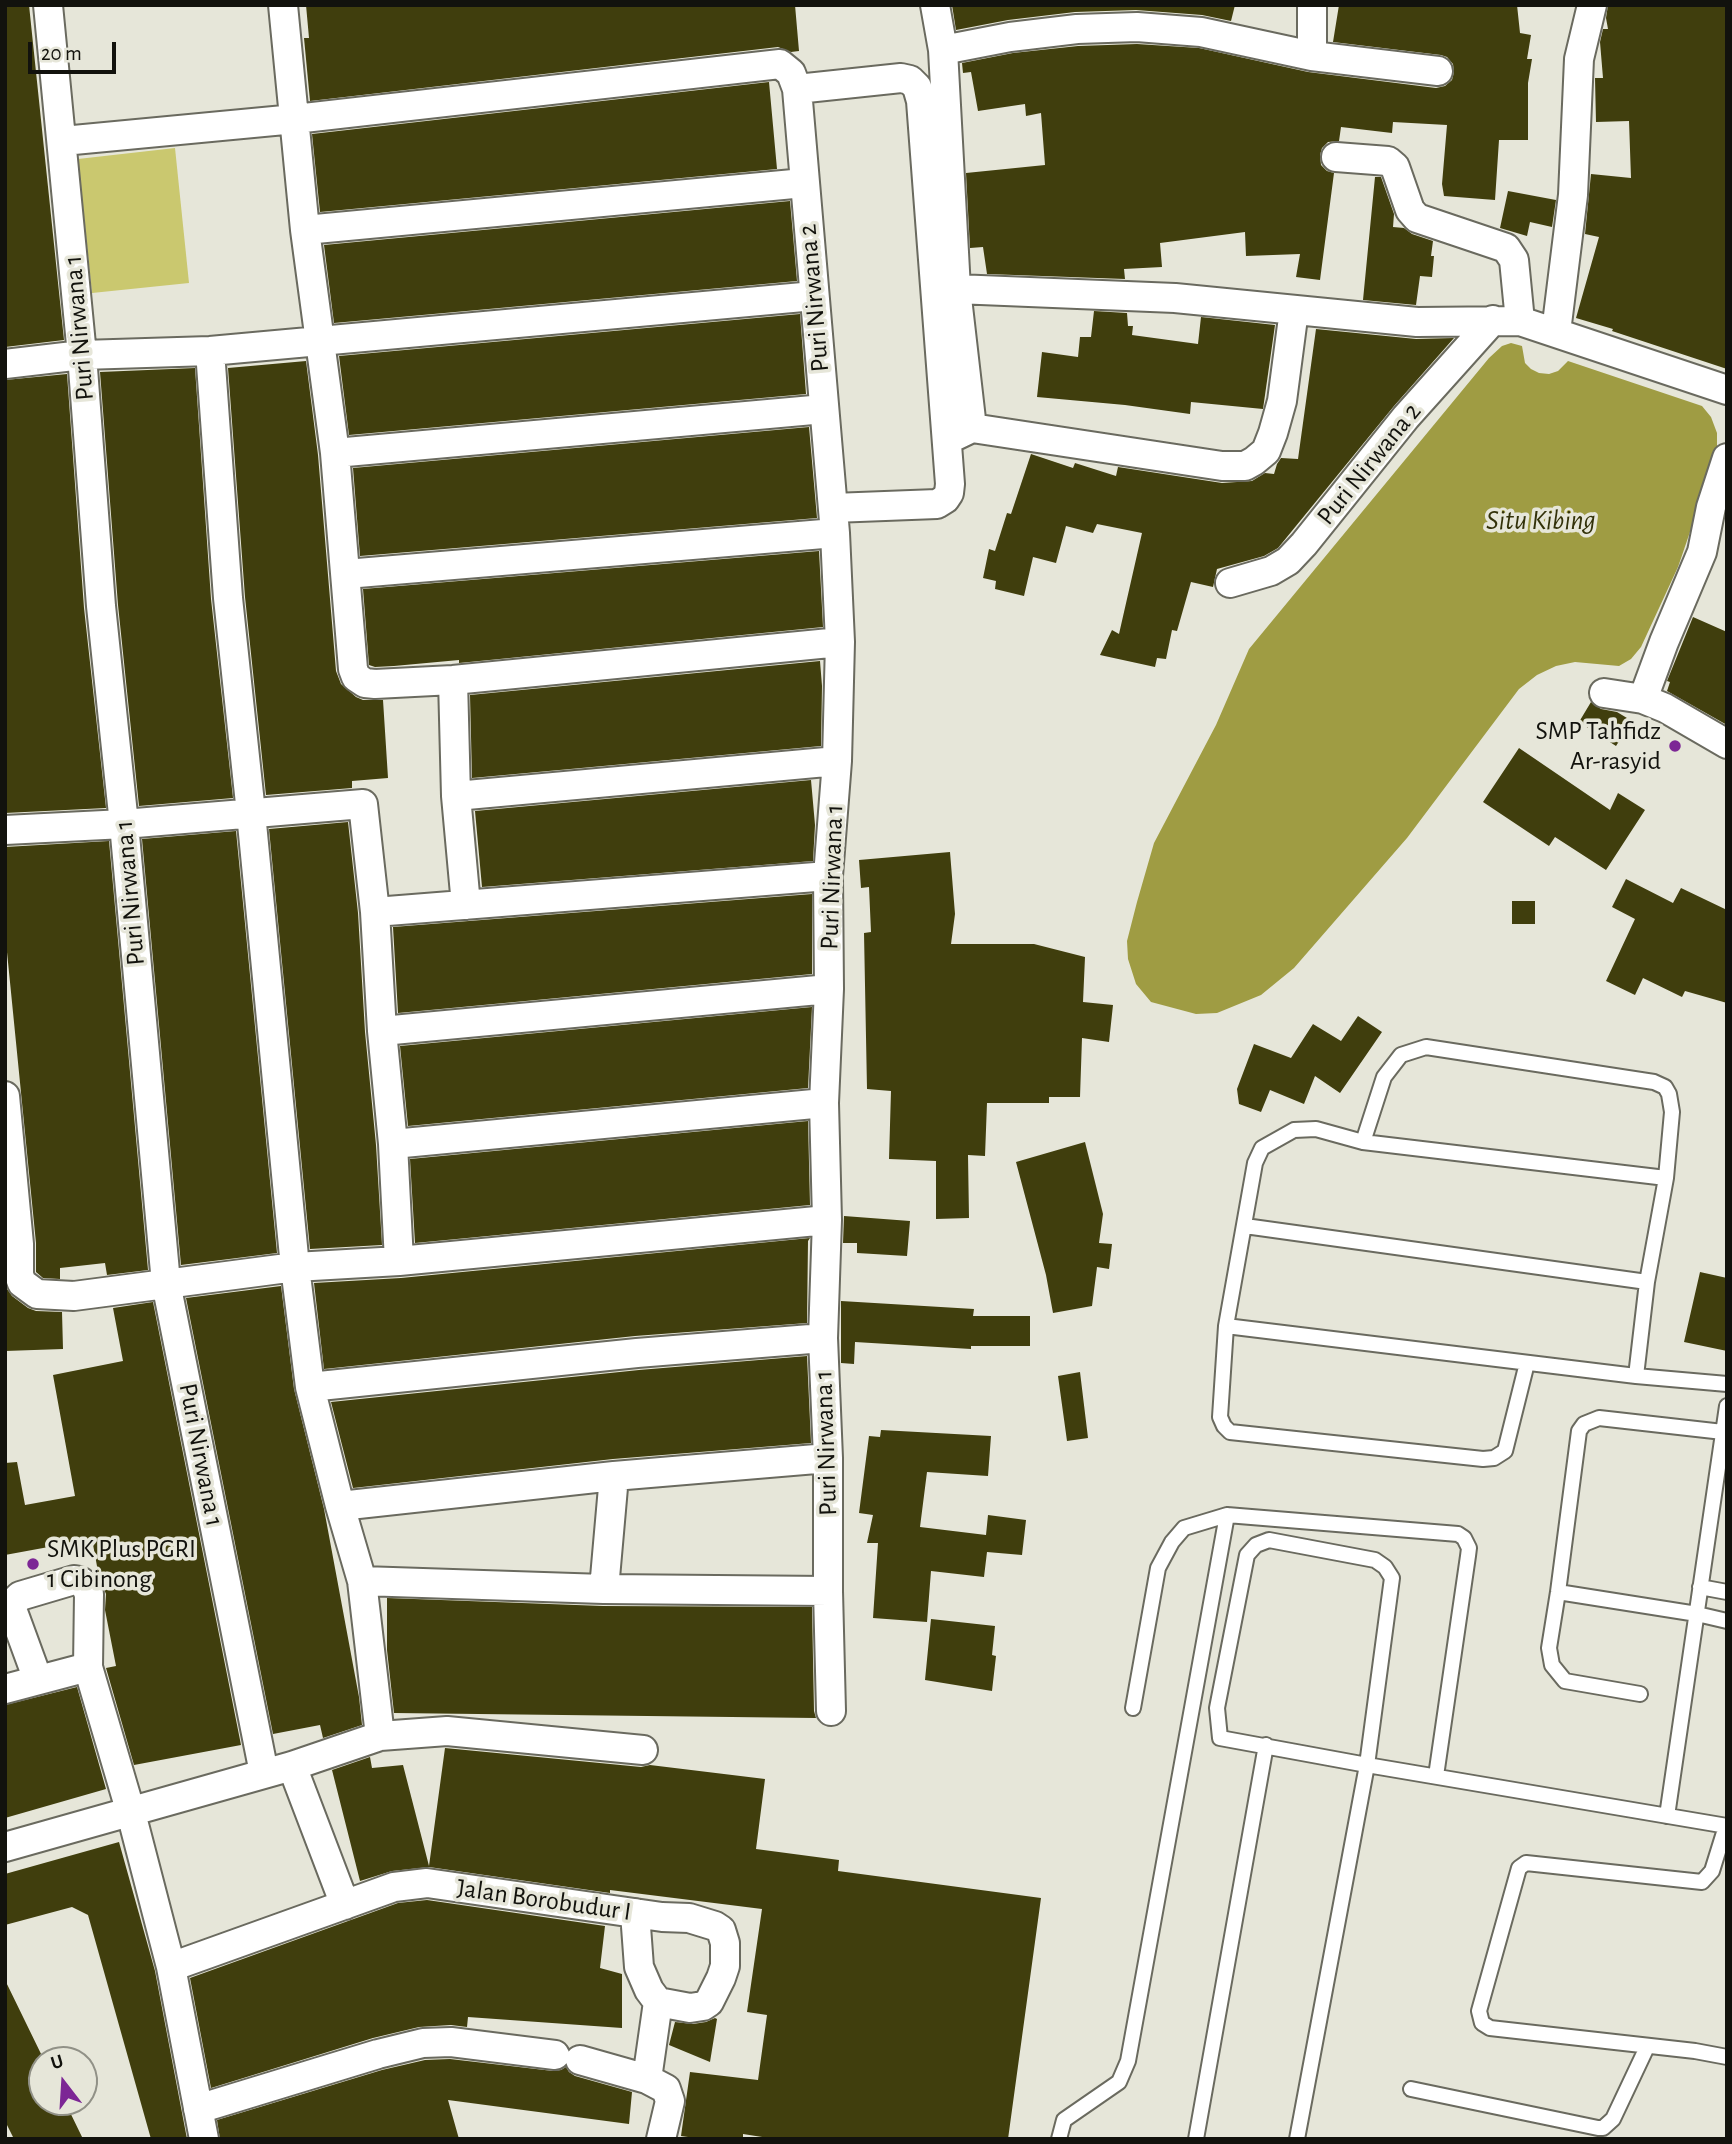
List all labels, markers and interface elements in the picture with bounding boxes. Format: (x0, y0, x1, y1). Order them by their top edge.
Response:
scale bar (32, 28, 119, 72)
text: 20 m (41, 43, 82, 64)
street label: Puri Nirwana 2 (792, 223, 836, 373)
street label: Puri Nirwana 1 (57, 254, 101, 402)
street label: Puri Nirwana 2 (1310, 397, 1428, 531)
water label: Situ Kibing (1486, 504, 1596, 538)
place label: SMP Tahfidz Ar-rasyid (1535, 715, 1661, 776)
marker: SMP Tahfidz Ar-rasyid (1667, 738, 1683, 754)
street label: Puri Nirwana 1 (814, 804, 850, 950)
street label: Puri Nirwana 1 (108, 819, 152, 967)
street label: Puri Nirwana 1 (808, 1370, 844, 1516)
street label: Puri Nirwana 1 (172, 1381, 230, 1529)
place label: SMK Plus PGRI 1 Cibinong (47, 1533, 196, 1594)
marker: SMK Plus PGRI 1 Cibinong (25, 1556, 41, 1572)
street label: Jalan Borobudur I (455, 1872, 633, 1928)
north arrow (28, 2046, 98, 2116)
text: U (49, 2051, 66, 2073)

